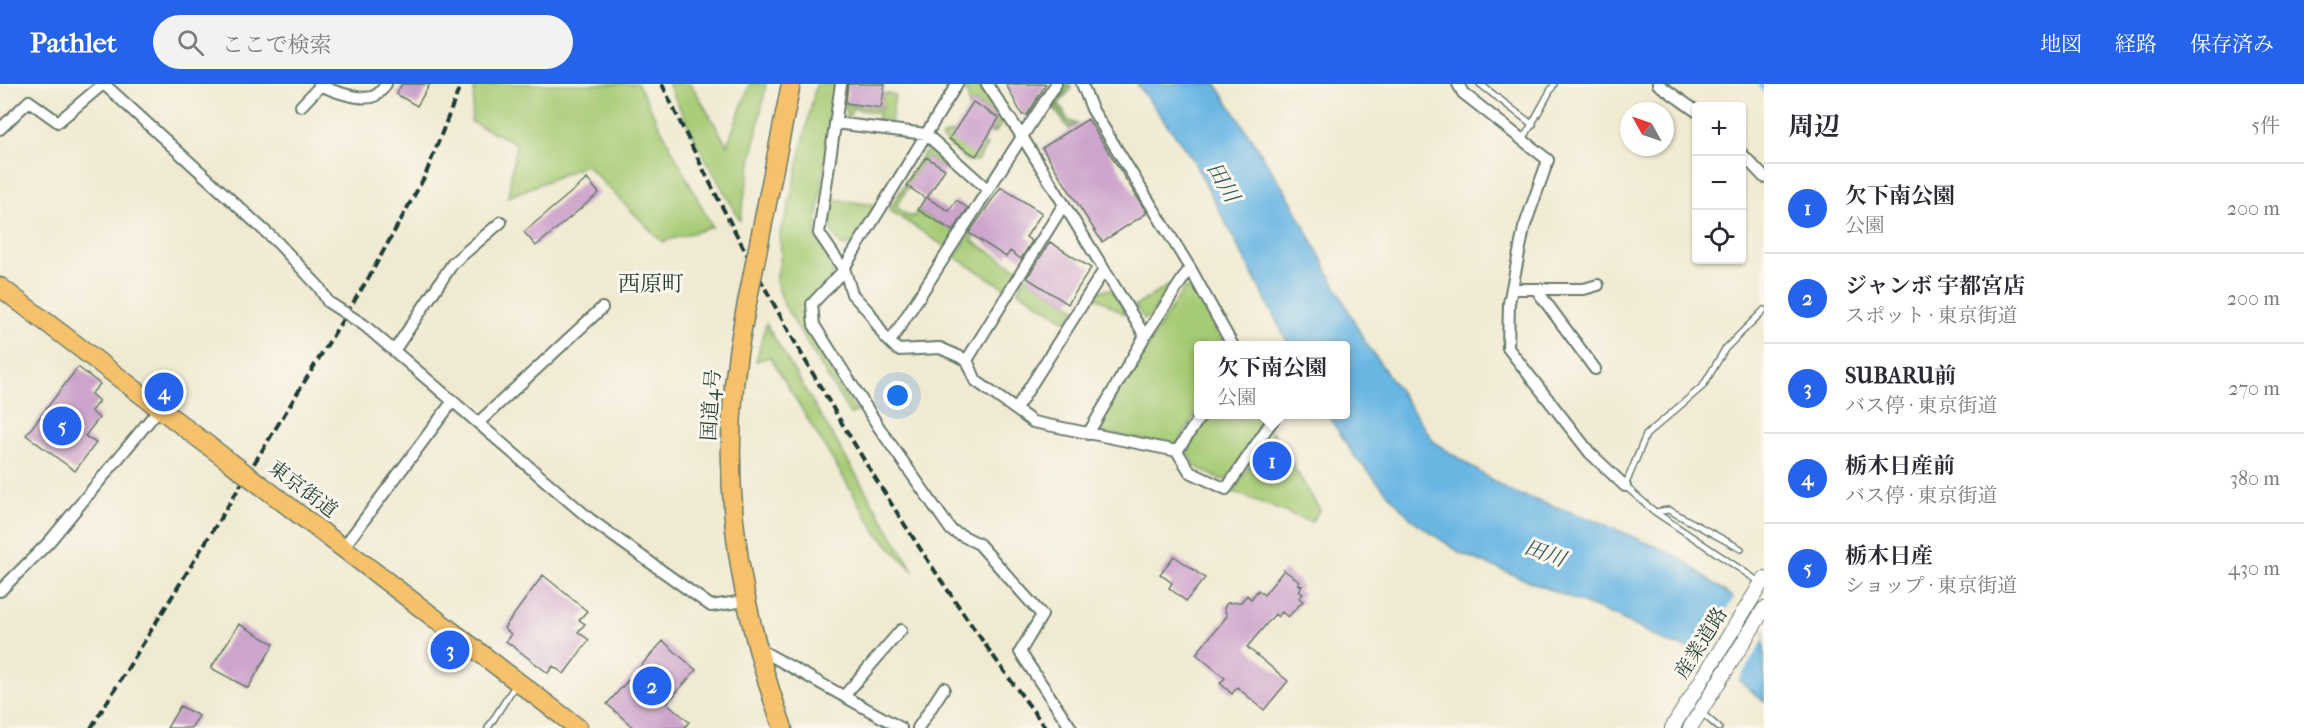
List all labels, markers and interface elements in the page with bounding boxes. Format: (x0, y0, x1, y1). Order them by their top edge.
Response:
search box (153, 15, 573, 69)
text: Pathlet (30, 26, 117, 59)
icon: search (174, 26, 207, 59)
text: ここで検索 (222, 32, 332, 58)
text: 地図 (2040, 32, 2082, 56)
text: 経路 (2115, 32, 2157, 56)
text: 保存済み (2190, 32, 2274, 56)
north arrow (1620, 102, 1674, 156)
map controls (1692, 102, 1746, 264)
button: + (1692, 102, 1746, 156)
text: 周辺 (1788, 111, 1840, 142)
text: 5件 (2251, 114, 2280, 137)
button: − (1692, 156, 1746, 210)
water label: 田川 (1202, 158, 1245, 208)
text: 欠下南公園 (1845, 183, 1955, 209)
text: 1 (1804, 197, 1811, 220)
text: 200 m (2227, 197, 2280, 220)
button: locate (1692, 210, 1746, 264)
text: 公園 (1845, 214, 1885, 237)
district label: 西原町 (618, 271, 684, 297)
text: ジャンボ 宇都宮店 (1845, 273, 2025, 299)
text: 2 (1802, 287, 1813, 310)
text: 200 m (2227, 287, 2280, 310)
text: スポット · 東京街道 (1845, 304, 2018, 327)
popup (1194, 341, 1350, 419)
text: 欠下南公園 (1217, 355, 1327, 381)
text: SUBARU前 (1845, 363, 1956, 389)
street label: 国道4号 (697, 368, 725, 442)
pin: 4 (144, 370, 184, 414)
text: 3 (1803, 377, 1812, 400)
text: 270 m (2228, 377, 2280, 400)
your location (883, 381, 912, 410)
text: 公園 (1217, 386, 1257, 409)
text: バス停 · 東京街道 (1845, 394, 1998, 417)
pin: 5 (42, 404, 82, 448)
pin: 1 (1252, 438, 1292, 484)
text: 栃木日産前 (1845, 453, 1955, 479)
street label: 東京街道 (264, 456, 342, 522)
text: 4 (1802, 467, 1813, 490)
text: 380 m (2230, 467, 2280, 490)
text: バス停 · 東京街道 (1845, 484, 1998, 507)
water label: 田川 (1521, 535, 1571, 572)
text: 栃木日産 (1845, 543, 1933, 569)
text: 5 (1803, 557, 1812, 580)
text: 430 m (2228, 557, 2280, 580)
text: ショップ · 東京街道 (1845, 574, 2017, 597)
street label: 産業道路 (1670, 603, 1732, 683)
pin: 3 (430, 628, 470, 672)
pin: 2 (632, 664, 672, 708)

